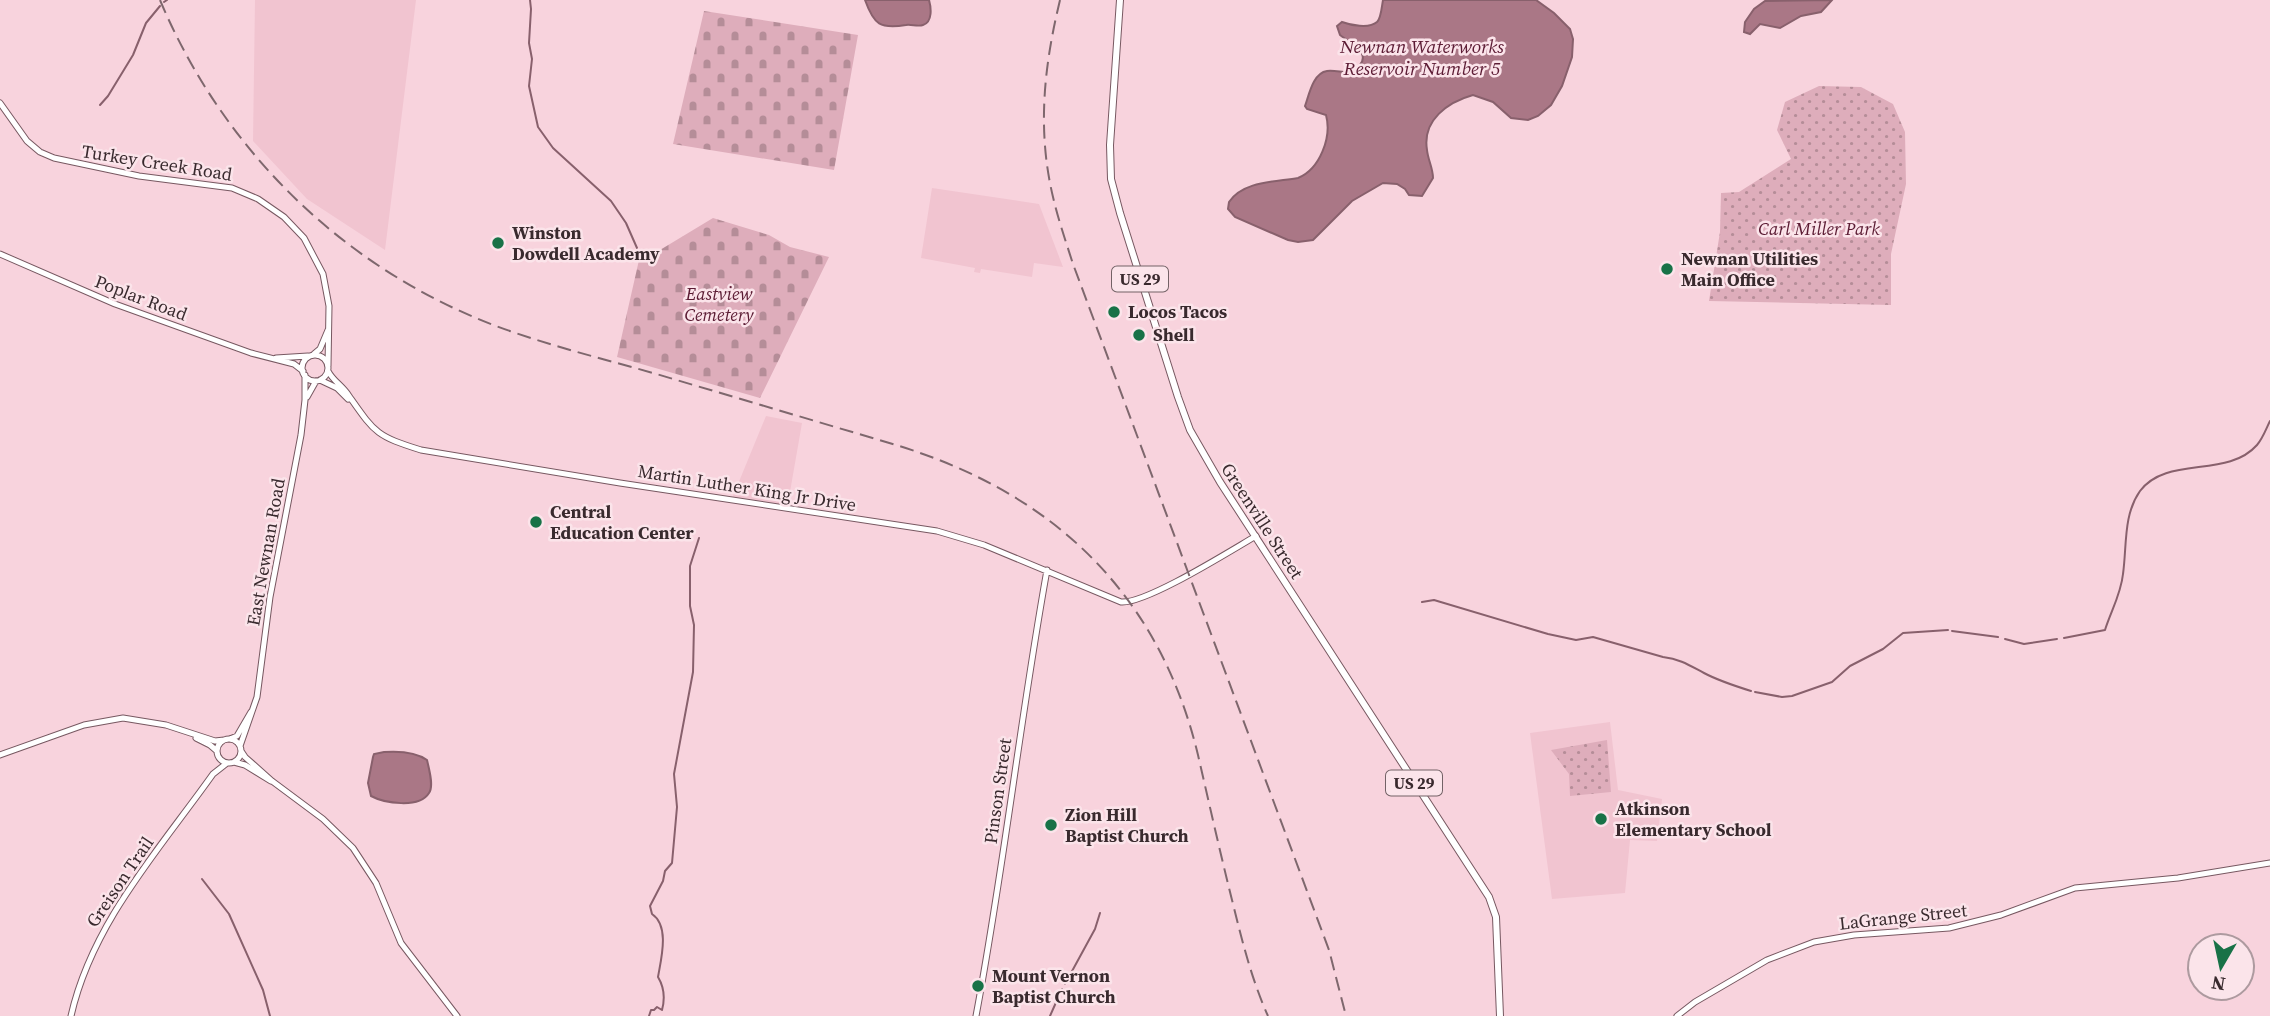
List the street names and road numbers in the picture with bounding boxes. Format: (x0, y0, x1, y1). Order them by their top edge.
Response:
street label: Turkey Creek Road (80, 138, 234, 187)
road number: US 29 (1112, 266, 1168, 292)
street label: Poplar Road (91, 268, 191, 327)
street label: Martin Luther King Jr Drive (636, 458, 858, 517)
street label: Greenville Street (1216, 458, 1309, 584)
street label: East Newnan Road (240, 476, 291, 628)
street label: Pinson Street (978, 736, 1017, 845)
road number: US 29 (1386, 770, 1442, 796)
street label: Greison Trail (80, 831, 159, 932)
street label: LaGrange Street (1838, 897, 1968, 936)

